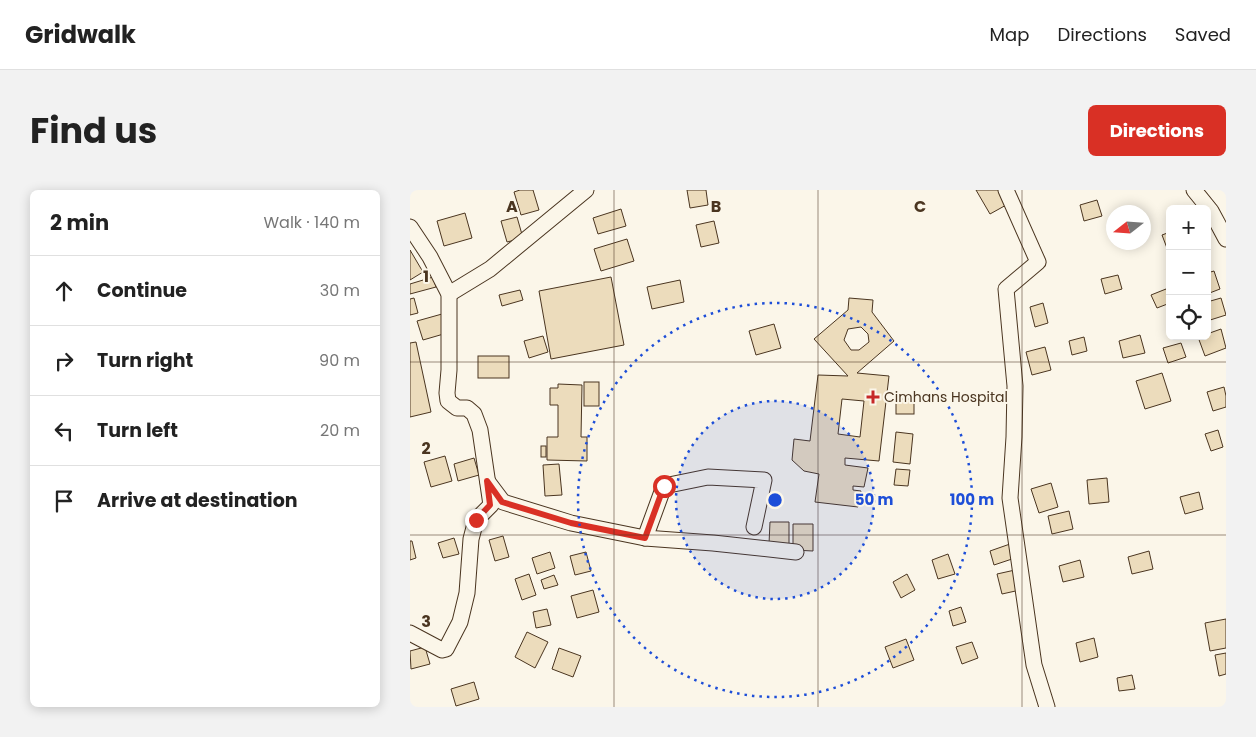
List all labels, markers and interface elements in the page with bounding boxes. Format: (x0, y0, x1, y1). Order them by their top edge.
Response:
text: Gridwalk (25, 18, 136, 51)
text: Map (990, 22, 1029, 47)
text: Directions (1057, 22, 1147, 47)
text: Saved (1175, 22, 1231, 47)
button: Directions (1088, 105, 1226, 156)
text: Find us (30, 106, 157, 155)
text: A (506, 195, 518, 218)
text: B (711, 195, 721, 218)
text: C (914, 195, 926, 218)
north arrow (1106, 205, 1151, 250)
map controls (1166, 205, 1211, 340)
button: + (1166, 205, 1211, 250)
text: 2 min (50, 208, 109, 237)
text: Walk · 140 m (263, 211, 360, 234)
button: − (1166, 250, 1211, 295)
text: 1 (423, 265, 429, 288)
icon: ahead (50, 277, 78, 305)
text: Continue (97, 277, 187, 304)
text: 30 m (320, 279, 360, 302)
button: locate (1166, 295, 1211, 340)
icon: right (50, 347, 78, 375)
text: Turn right (97, 347, 193, 374)
text: 90 m (319, 349, 360, 372)
place label: Cimhans Hospital (884, 387, 1008, 407)
marker: Cimhans Hospital (866, 390, 880, 404)
icon: left (50, 417, 78, 445)
text: Turn left (97, 417, 178, 444)
text: 20 m (320, 419, 360, 442)
text: 2 (421, 437, 431, 460)
route start (653, 475, 676, 498)
icon: arrive (50, 487, 78, 515)
text: Arrive at destination (97, 487, 298, 514)
text: 50 m (855, 489, 893, 510)
text: 100 m (950, 489, 994, 510)
centre of rings (766, 491, 784, 509)
route end (465, 509, 488, 532)
text: 3 (421, 610, 431, 633)

